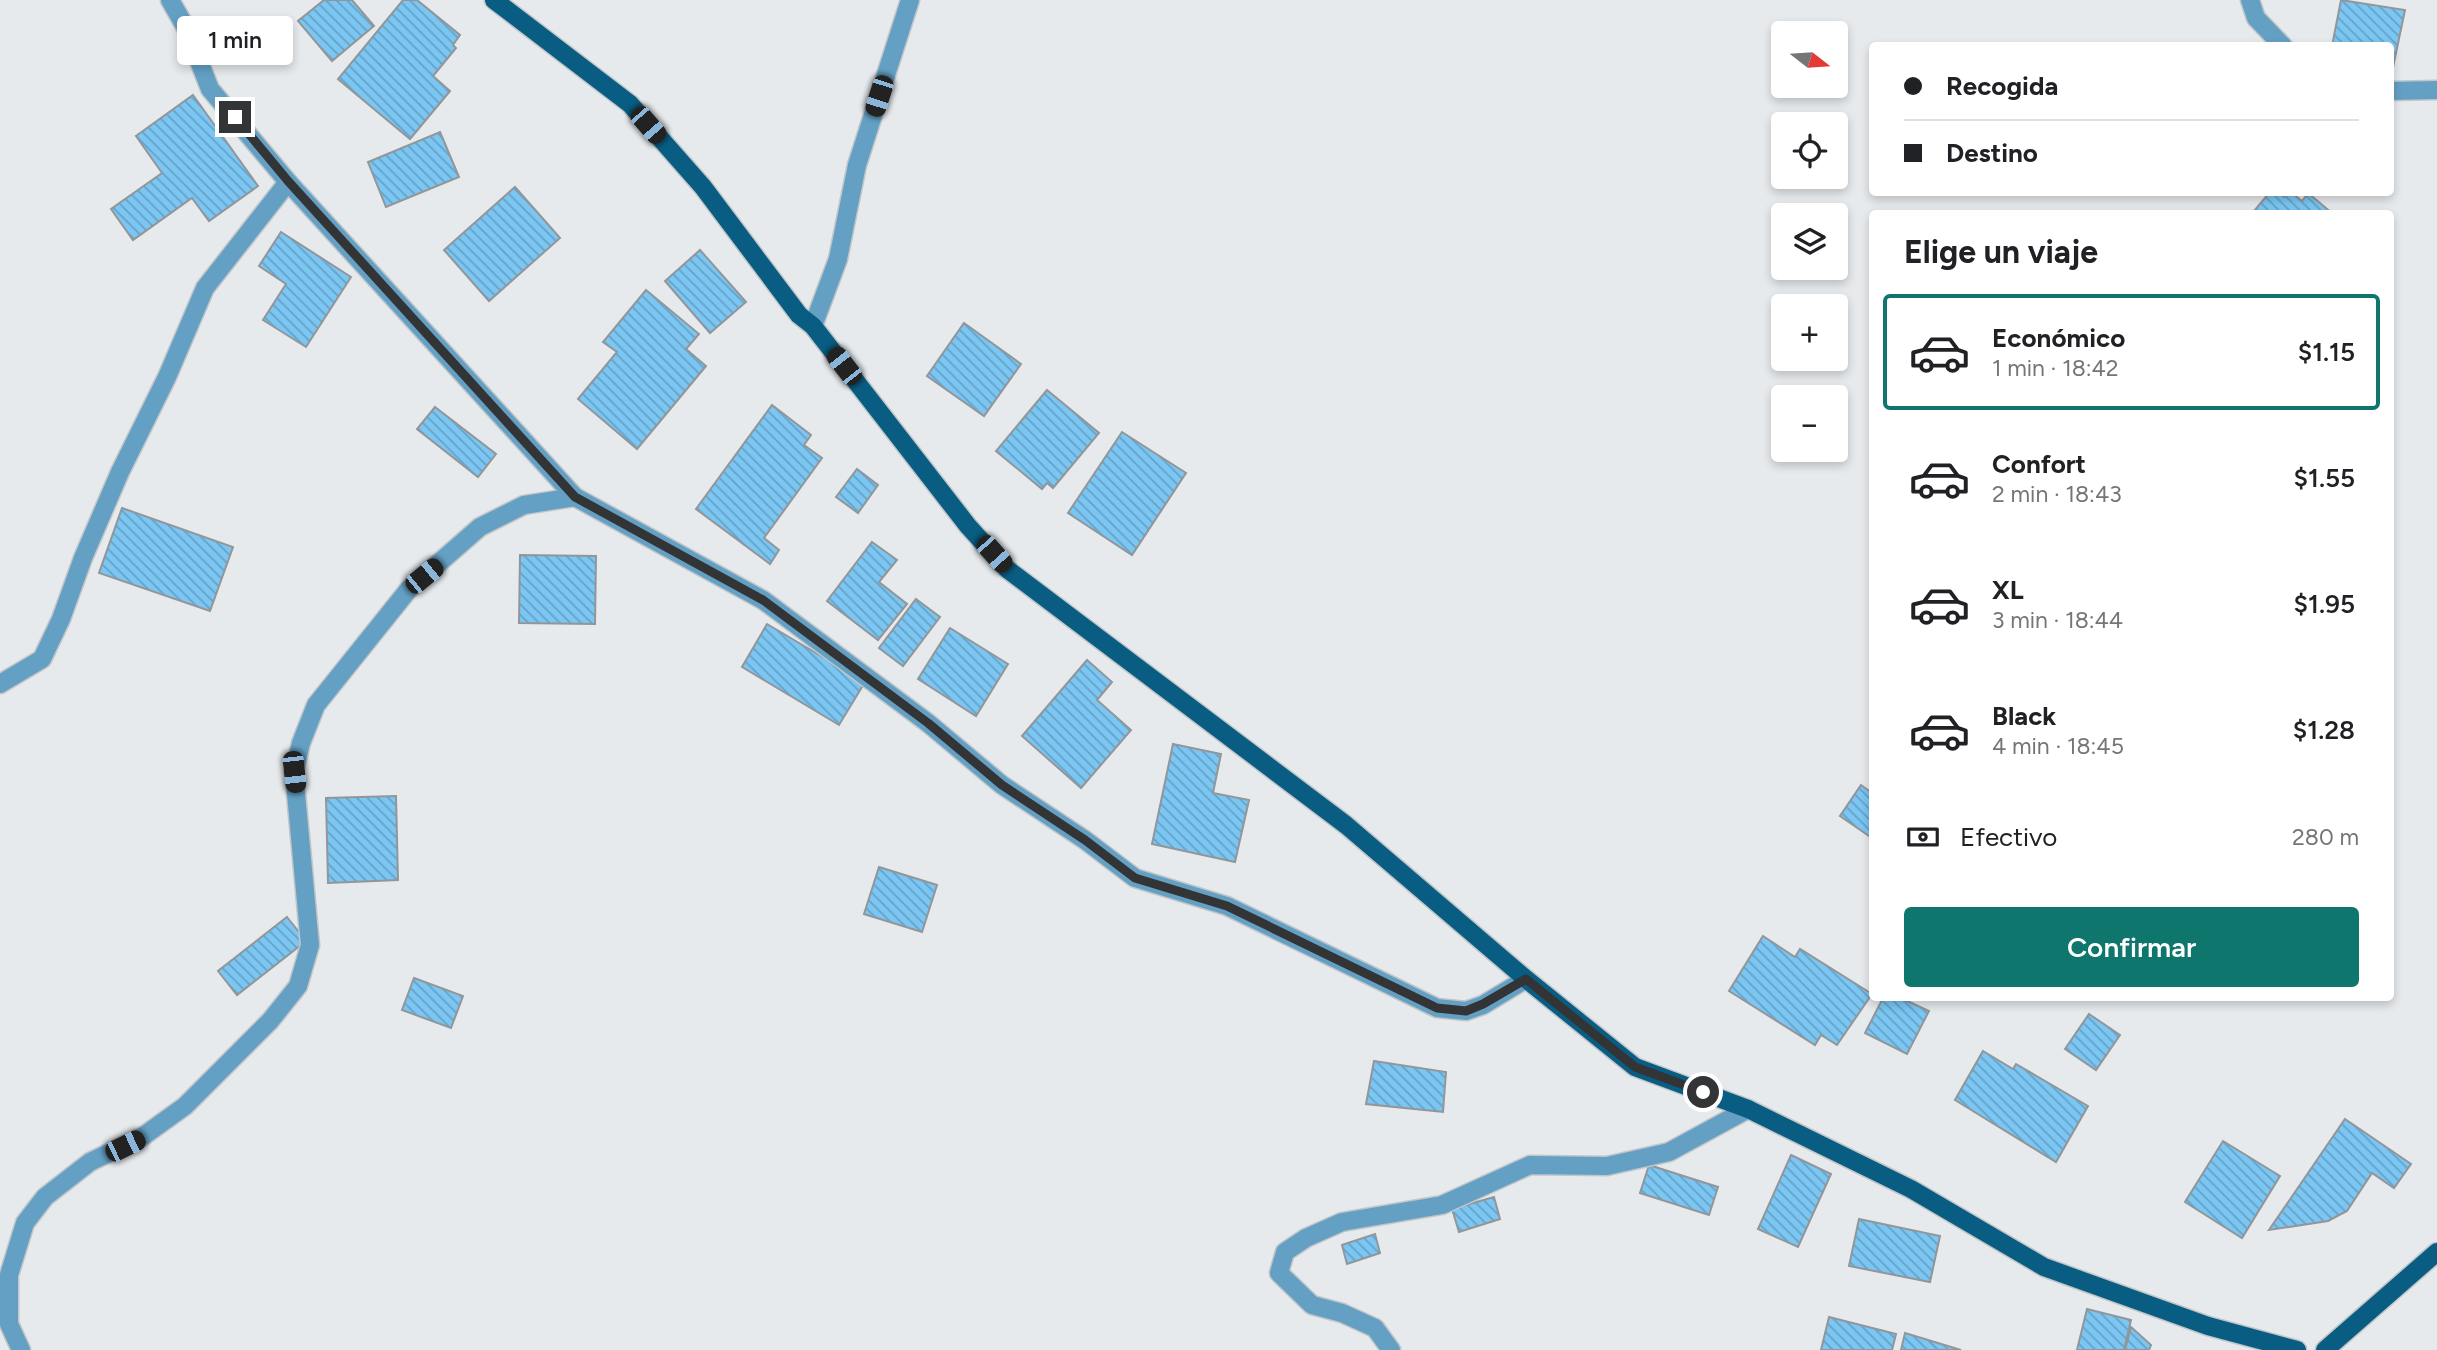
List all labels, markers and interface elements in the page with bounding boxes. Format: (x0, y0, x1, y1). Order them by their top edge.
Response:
callout: 1 min (177, 16, 293, 64)
north arrow (1771, 21, 1848, 98)
map controls (1771, 21, 1848, 462)
text: 1 min (208, 26, 262, 54)
text: Recogida (1946, 70, 2058, 102)
car (863, 73, 896, 119)
route end (219, 101, 251, 133)
car (627, 102, 670, 148)
button: locate (1771, 112, 1848, 189)
text: Destino (1946, 137, 2038, 169)
button: layers (1771, 203, 1848, 280)
text: Elige un viaje (1904, 233, 2098, 271)
button: + (1771, 294, 1848, 371)
icon: car (1908, 321, 1971, 384)
text: Económico (1992, 322, 2125, 354)
text: $1.15 (2298, 336, 2355, 368)
car (823, 343, 866, 389)
text: 1 min · 18:42 (1992, 354, 2119, 382)
button: − (1771, 385, 1848, 462)
icon: car (1908, 447, 1971, 510)
text: Confort (1992, 448, 2086, 480)
text: $1.55 (2294, 462, 2355, 494)
text: 2 min · 18:43 (1992, 480, 2122, 508)
car (973, 531, 1016, 577)
car (402, 555, 447, 597)
icon: car (1908, 573, 1971, 636)
text: XL (1992, 574, 2024, 606)
text: $1.95 (2294, 588, 2355, 620)
text: 3 min · 18:44 (1992, 606, 2123, 634)
icon: car (1908, 699, 1971, 762)
text: Black (1992, 700, 2056, 732)
text: $1.28 (2293, 714, 2355, 746)
text: 4 min · 18:45 (1992, 732, 2124, 760)
car (282, 750, 307, 794)
icon: cash (1904, 818, 1942, 856)
text: Efectivo (1960, 821, 2057, 853)
text: 280 m (2292, 823, 2359, 851)
button: Confirmar (1904, 907, 2359, 987)
route start (1687, 1076, 1719, 1108)
car (102, 1127, 149, 1165)

